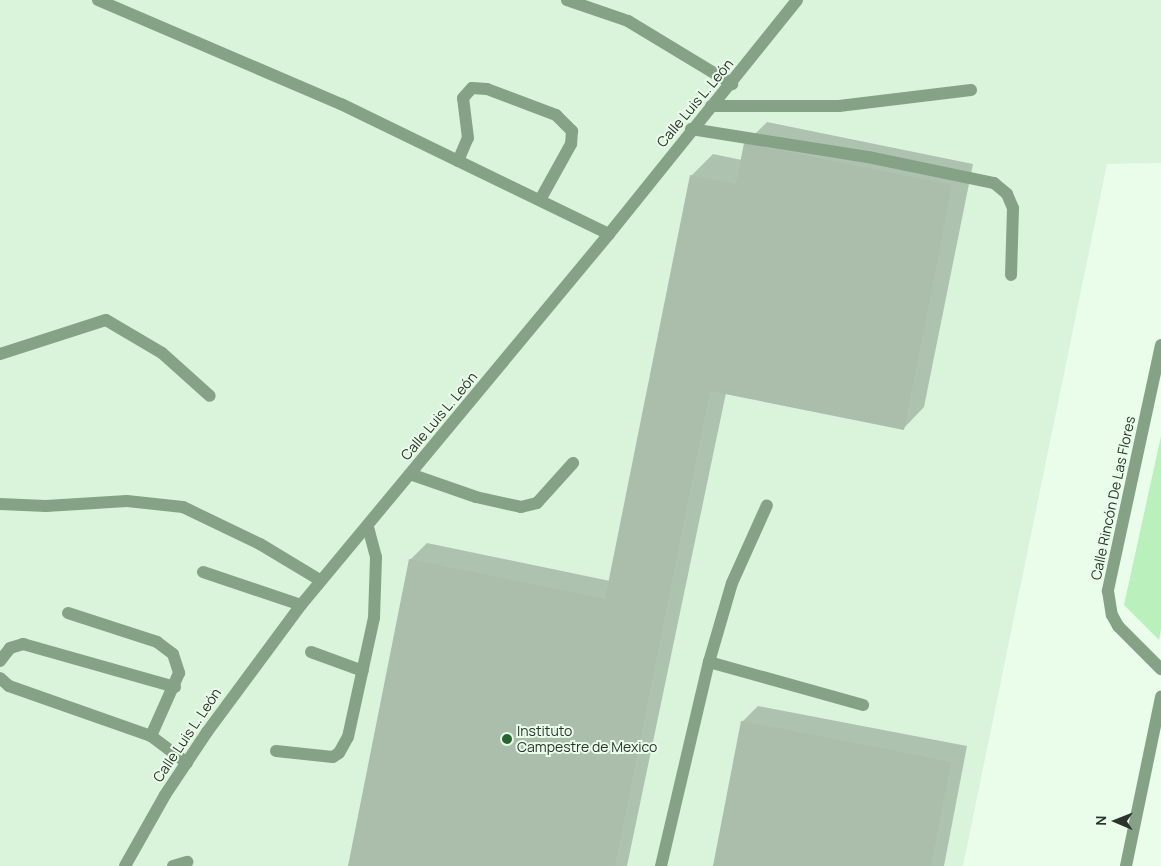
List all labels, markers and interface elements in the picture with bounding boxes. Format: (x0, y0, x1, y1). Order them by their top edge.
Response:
street label: Calle Luis L. León (653, 56, 737, 150)
street label: Calle Luis L. León (397, 369, 481, 463)
street label: Calle Rincón De Las Flores (1087, 415, 1139, 581)
street label: Calle Luis L. León (149, 685, 225, 785)
place label: Instituto Campestre de Mexico (517, 723, 657, 756)
marker: Instituto Campestre de Mexico (501, 733, 513, 745)
north arrow (1091, 796, 1141, 846)
text: N (1091, 816, 1110, 826)

